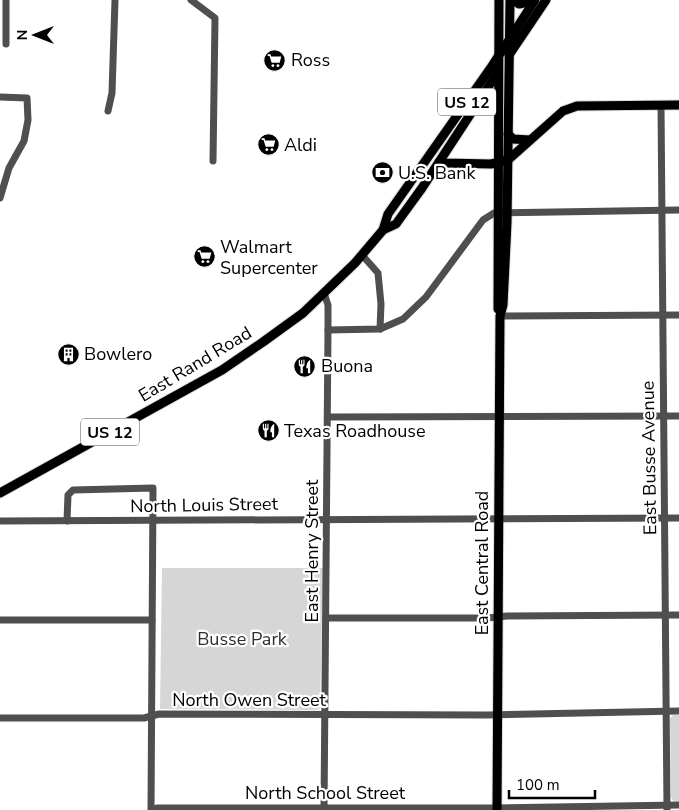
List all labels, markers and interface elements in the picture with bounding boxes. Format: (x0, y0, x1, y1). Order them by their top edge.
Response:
north arrow (10, 10, 60, 60)
text: N (13, 30, 32, 40)
supermarket icon: Ross (263, 48, 287, 72)
place label: Ross (291, 48, 330, 72)
road number: US 12 (438, 88, 496, 115)
supermarket icon: Aldi (256, 133, 280, 157)
place label: Aldi (284, 133, 317, 157)
bank icon: U.S. Bank (370, 161, 394, 185)
place label: U.S. Bank (398, 161, 477, 185)
place label: Walmart Supercenter (220, 235, 318, 280)
supermarket icon: Walmart Supercenter (192, 245, 216, 269)
street label: East Rand Road (134, 321, 256, 407)
building icon: Bowlero (56, 342, 80, 366)
place label: Bowlero (84, 342, 152, 366)
restaurant icon: Buona (293, 354, 317, 378)
place label: Buona (321, 354, 373, 378)
street label: East Busse Avenue (636, 381, 662, 535)
road number: US 12 (81, 418, 139, 446)
restaurant icon: Texas Roadhouse (256, 419, 280, 443)
place label: Texas Roadhouse (284, 419, 426, 443)
street label: East Henry Street (300, 479, 324, 622)
street label: East Central Road (470, 491, 494, 635)
street label: North Louis Street (130, 492, 279, 518)
park label: Busse Park (197, 627, 288, 651)
street label: North Owen Street (172, 688, 327, 712)
scale bar (509, 768, 595, 800)
text: 100 m (516, 775, 560, 795)
street label: North School Street (245, 781, 406, 805)

